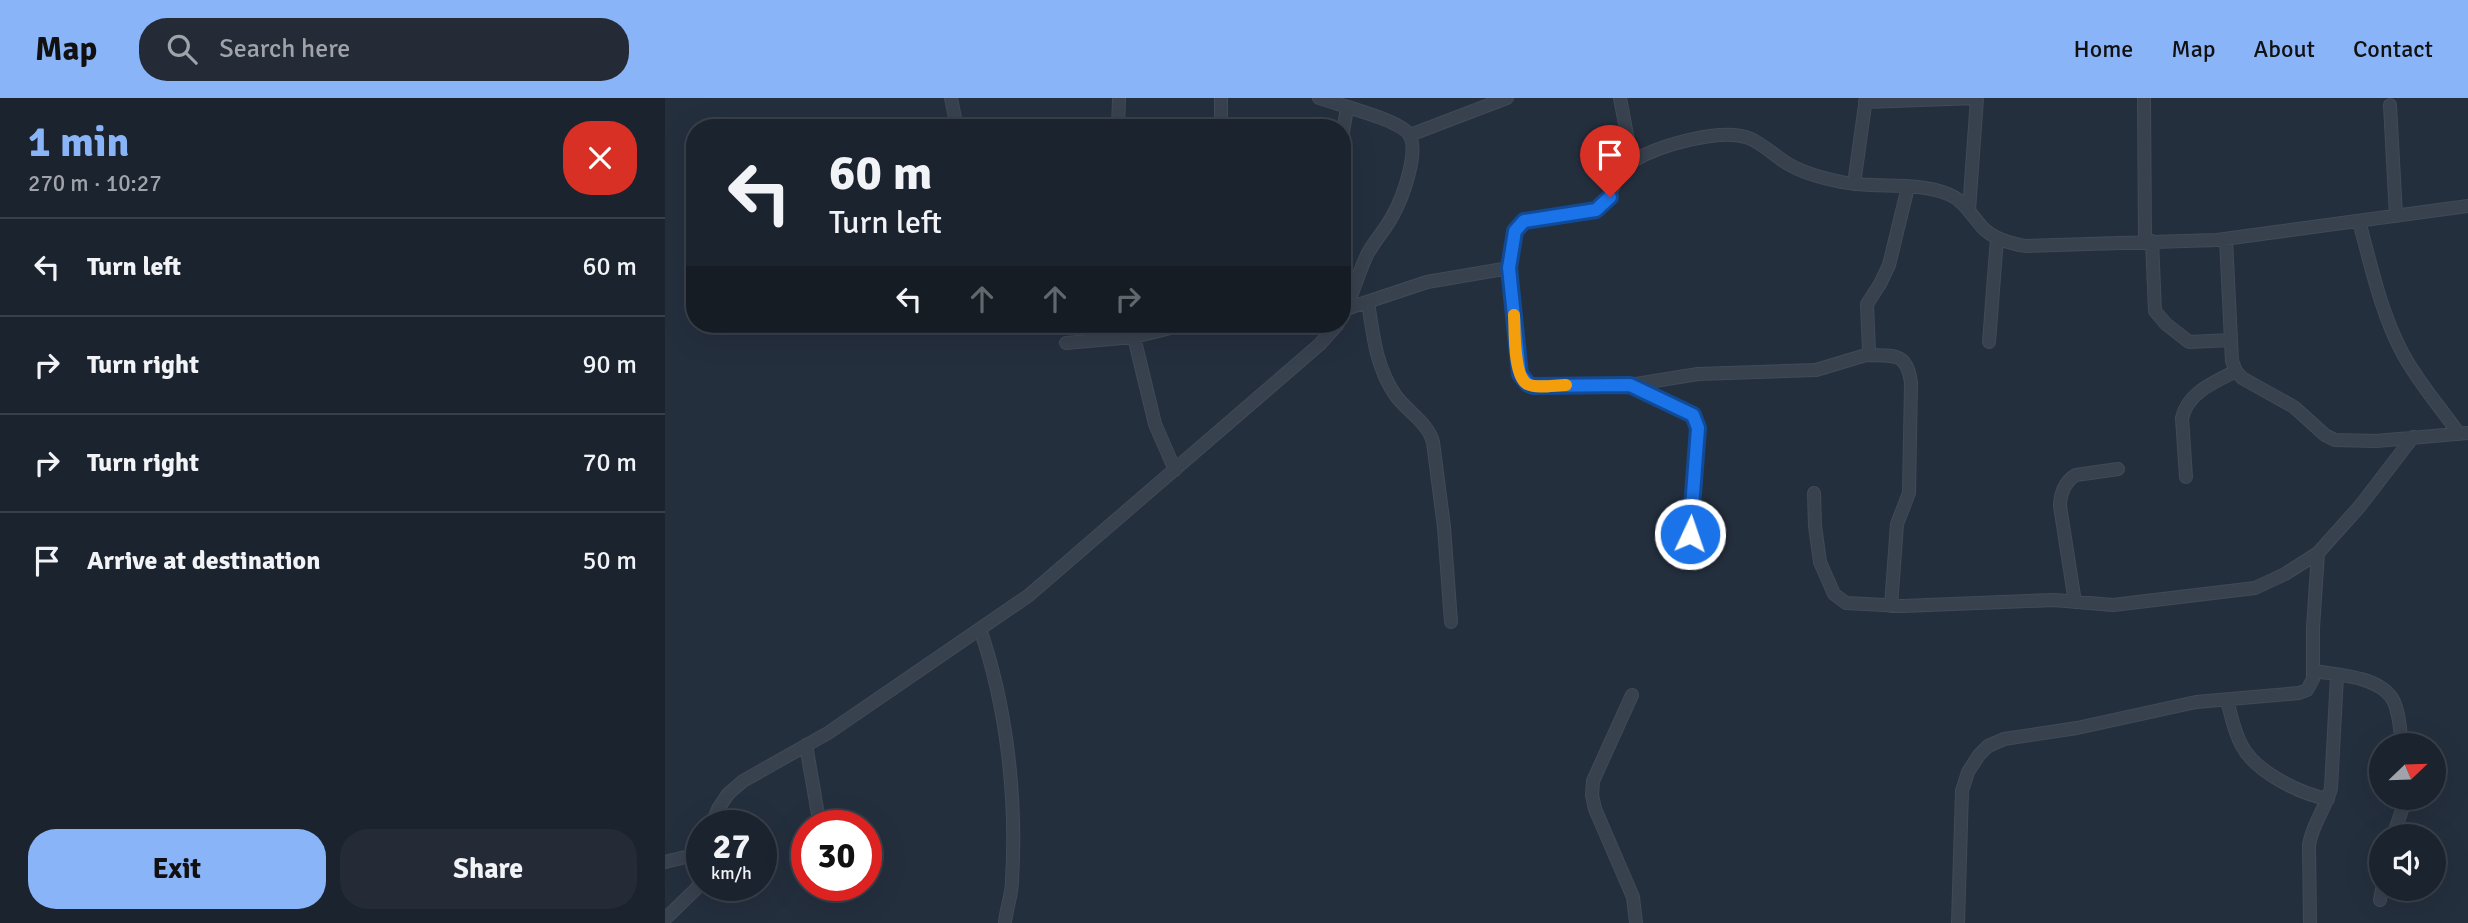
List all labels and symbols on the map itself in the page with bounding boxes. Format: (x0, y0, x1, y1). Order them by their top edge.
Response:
pin (1580, 125, 1640, 197)
position arrow (1653, 497, 1727, 571)
north arrow (2369, 733, 2447, 810)
speed limit sign: 30 (791, 810, 882, 901)

